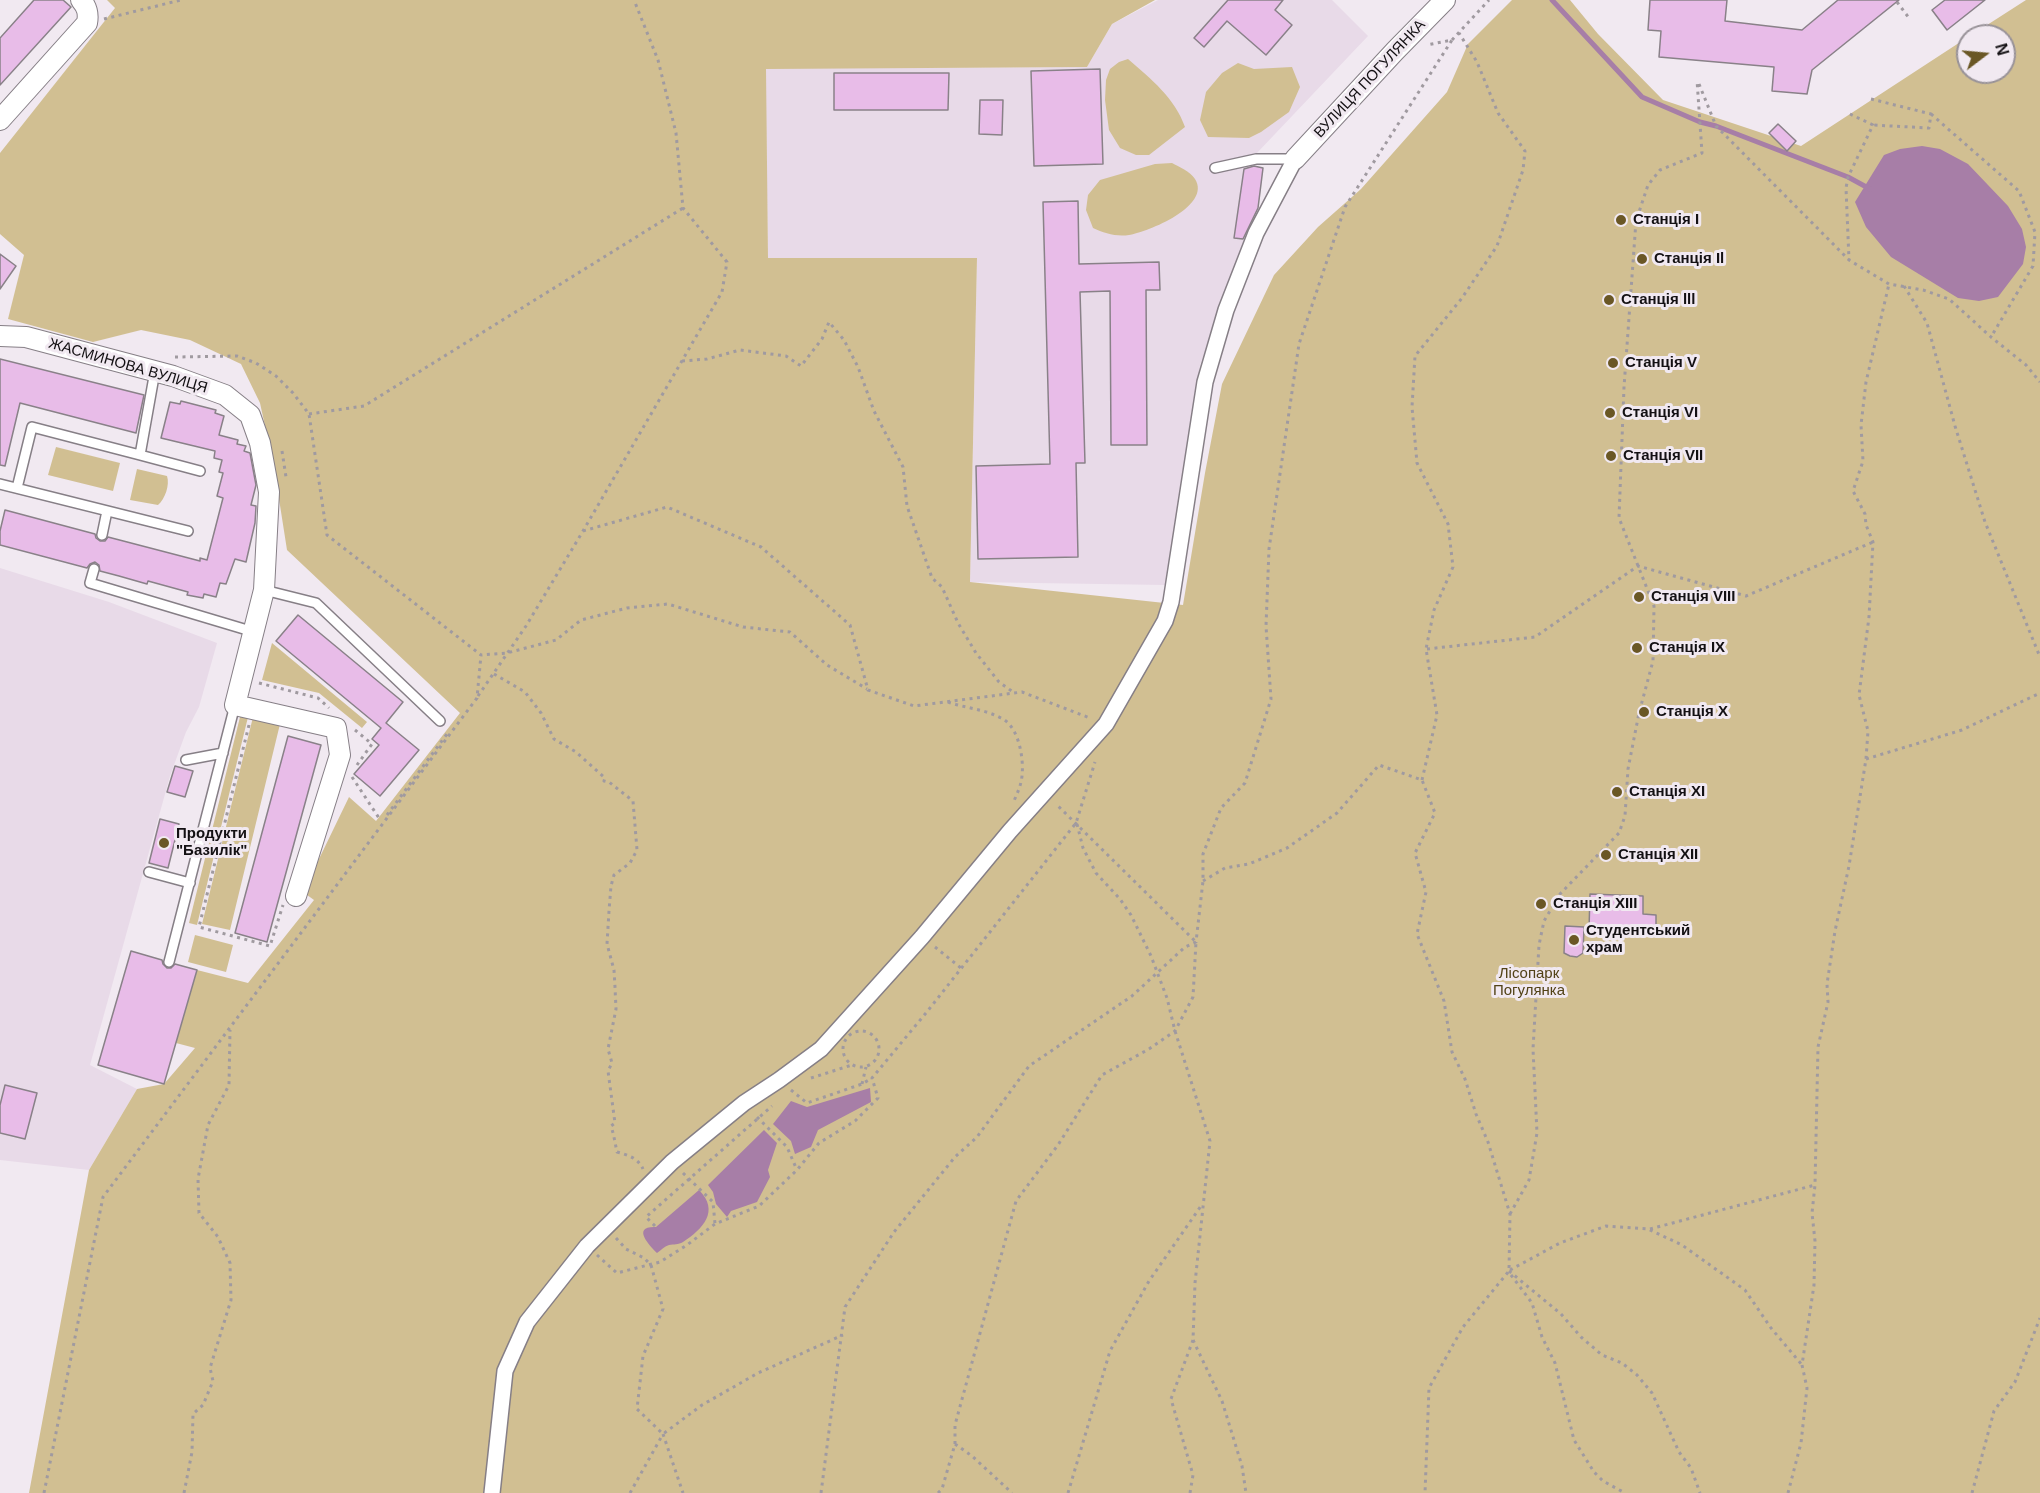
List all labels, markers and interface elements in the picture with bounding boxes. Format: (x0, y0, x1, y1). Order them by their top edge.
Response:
street label: ВУЛИЦЯ ПОГУЛЯНКА (1311, 16, 1429, 142)
north arrow (1956, 24, 2016, 84)
text: N (1992, 42, 2012, 57)
place label: Cтанція I (1633, 211, 1699, 229)
marker: Cтанція I (1614, 213, 1628, 227)
place label: Cтанція Il (1654, 250, 1724, 268)
marker: Cтанція Il (1635, 252, 1649, 266)
place label: Cтанція lll (1621, 291, 1695, 309)
marker: Cтанція lll (1602, 293, 1616, 307)
street label: ЖАСМИНОВА ВУЛИЦЯ (46, 335, 210, 397)
place label: Cтанція V (1625, 354, 1697, 372)
marker: Cтанція V (1606, 356, 1620, 370)
place label: Станція VI (1622, 404, 1698, 422)
marker: Станція VI (1603, 406, 1617, 420)
place label: Станція VII (1623, 447, 1703, 465)
marker: Станція VII (1604, 449, 1618, 463)
place label: Cтанція VIII (1651, 588, 1735, 606)
marker: Cтанція VIII (1632, 590, 1646, 604)
place label: Cтанція IX (1649, 639, 1725, 657)
marker: Cтанція IX (1630, 641, 1644, 655)
place label: Cтанція X (1656, 703, 1728, 721)
marker: Cтанція X (1637, 705, 1651, 719)
place label: Cтанція XI (1629, 783, 1705, 801)
marker: Cтанція XI (1610, 785, 1624, 799)
place label: Продукти "Базилік" (176, 825, 247, 860)
marker: Продукти "Базилік" (157, 836, 171, 850)
place label: Cтанція XII (1618, 846, 1698, 864)
marker: Cтанція XII (1599, 848, 1613, 862)
place label: Cтанція XIII (1553, 895, 1637, 913)
marker: Cтанція XIII (1534, 897, 1548, 911)
place label: Студентський храм (1586, 922, 1690, 957)
marker: Студентський храм (1567, 933, 1581, 947)
park label: Лісопарк Погулянка (1493, 965, 1565, 1000)

